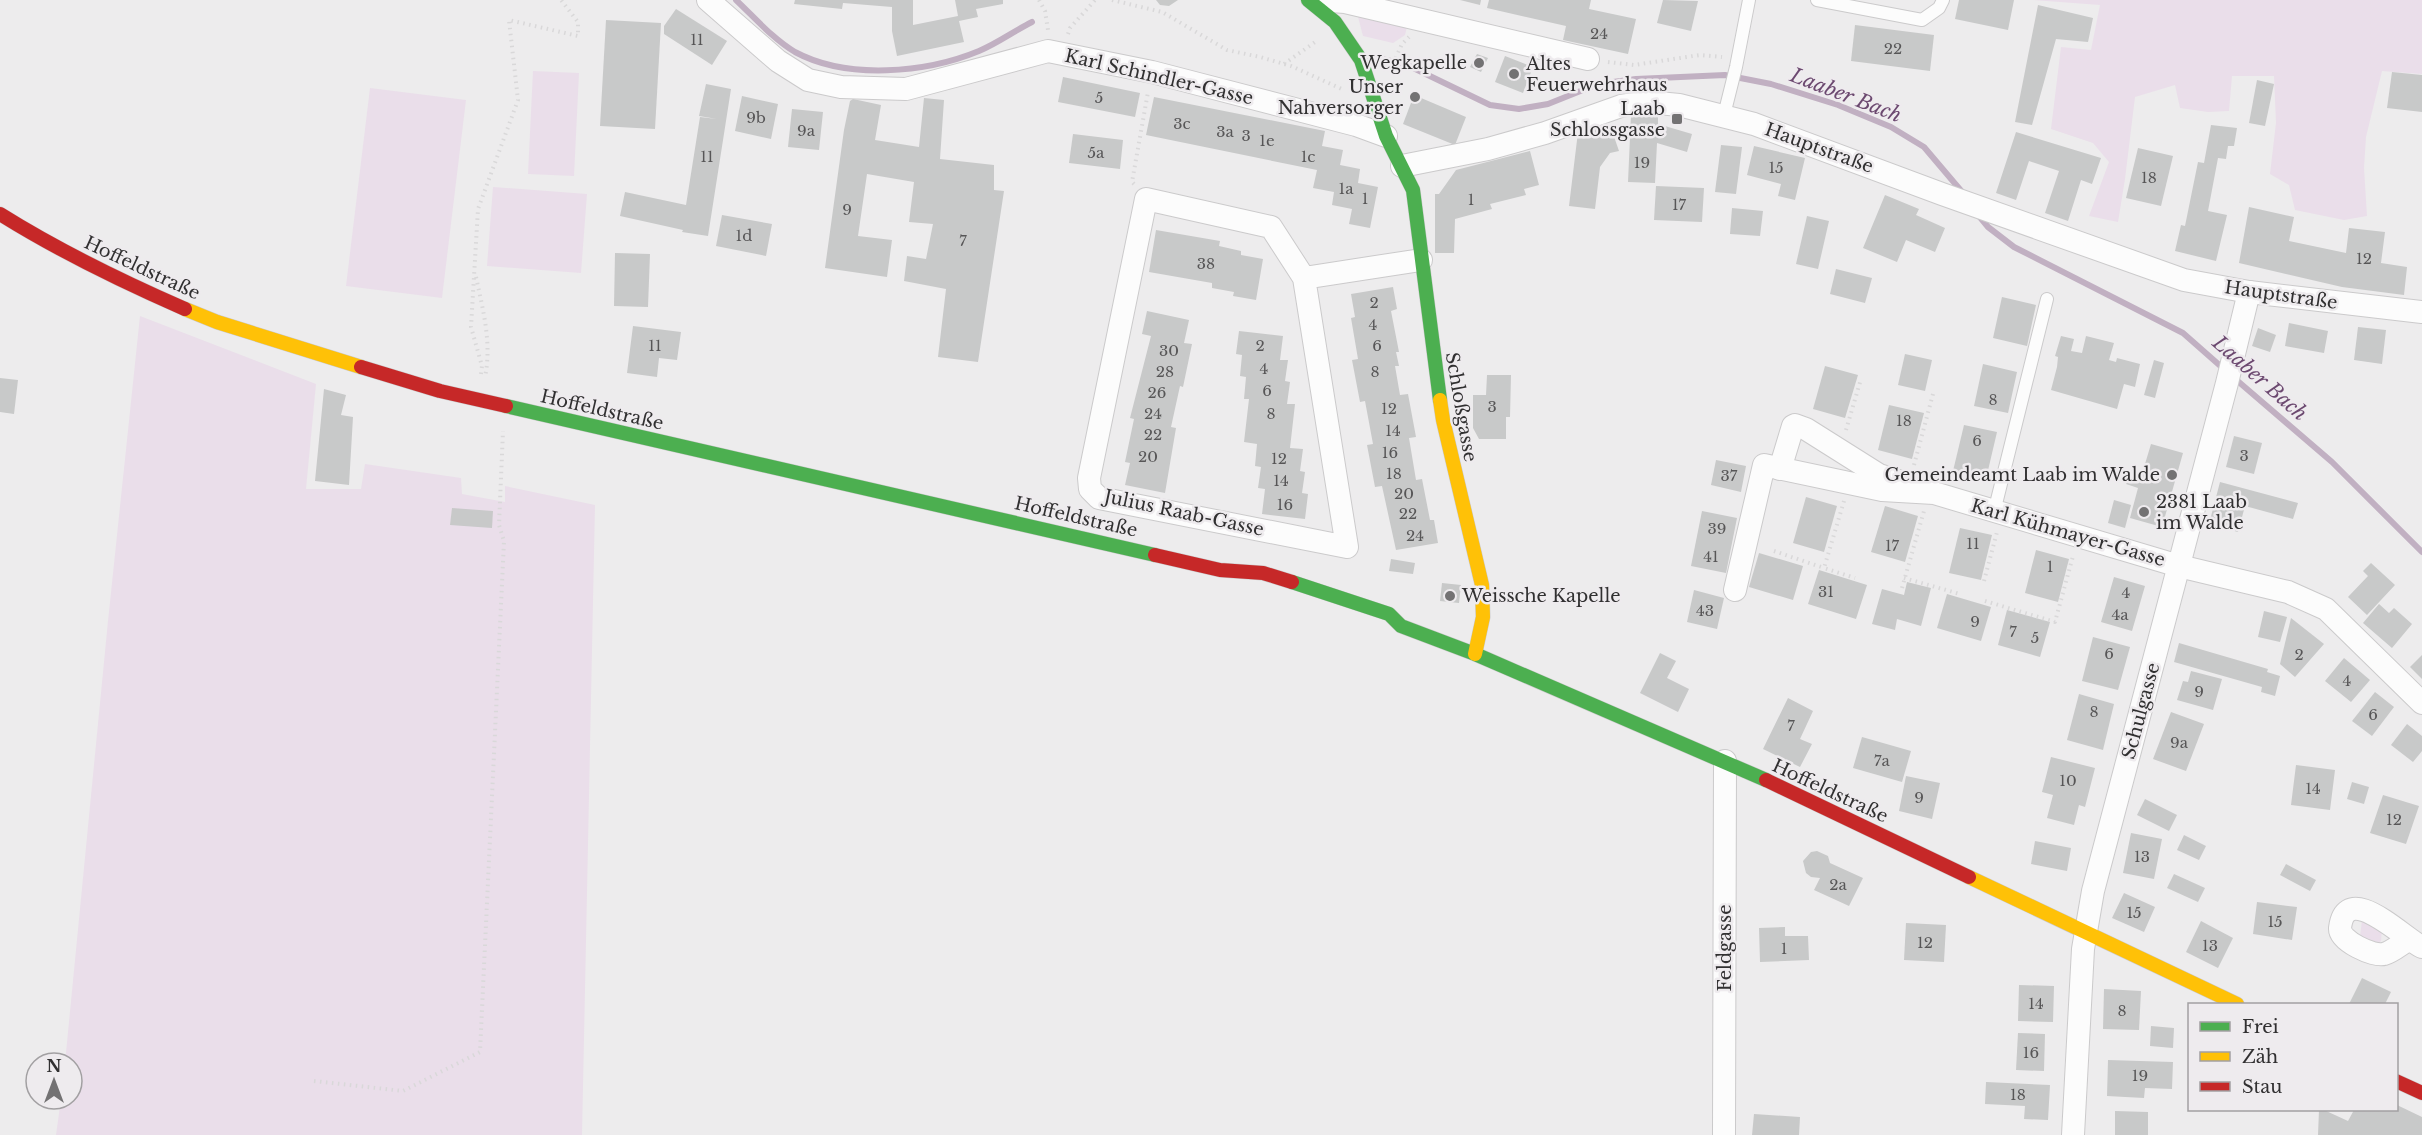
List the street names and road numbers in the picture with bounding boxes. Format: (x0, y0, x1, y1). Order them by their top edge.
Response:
street label: Karl Schindler-Gasse (1063, 45, 1255, 109)
street label: Hauptstraße (1762, 118, 1876, 178)
street label: Hoffeldstraße (81, 232, 203, 304)
street label: Hauptstraße (2223, 276, 2339, 314)
street label: Schloßgasse (1441, 350, 1481, 464)
street label: Hoffeldstraße (538, 385, 666, 435)
street label: Julius Raab-Gasse (1100, 485, 1266, 541)
street label: Hoffeldstraße (1012, 492, 1140, 542)
street label: Karl Kühmayer-Gasse (1968, 495, 2168, 571)
street label: Schulgasse (2118, 660, 2164, 762)
street label: Hoffeldstraße (1769, 755, 1891, 827)
street label: Feldgasse (1714, 904, 1736, 992)

